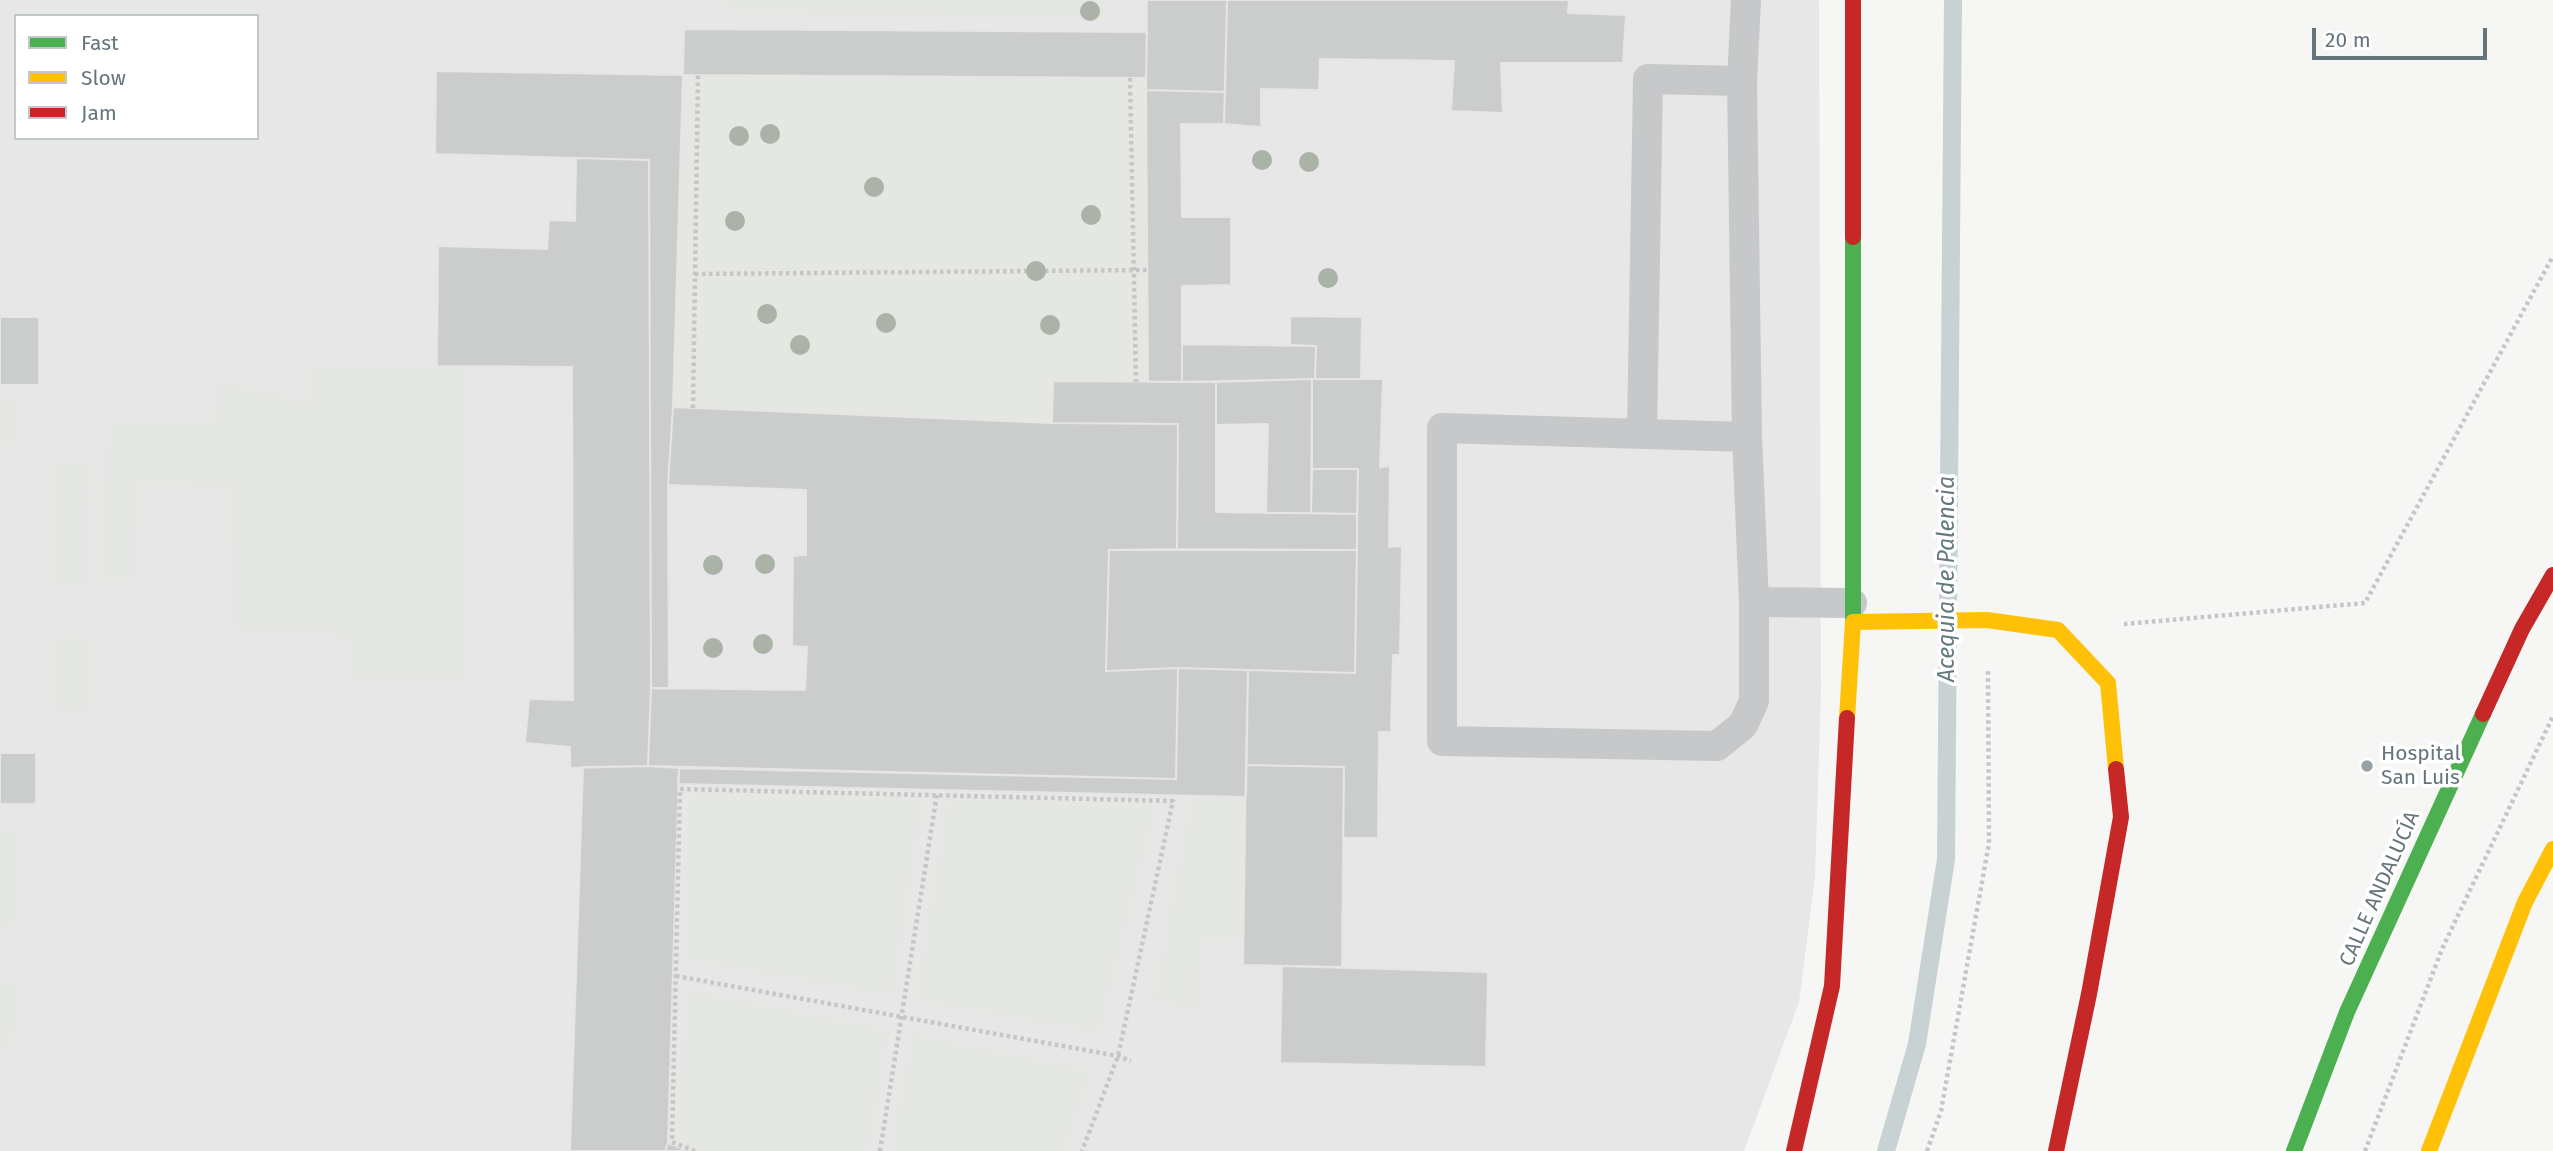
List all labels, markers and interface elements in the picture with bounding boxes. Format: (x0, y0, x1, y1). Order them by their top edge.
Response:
legend (14, 14, 259, 140)
scale bar (2315, 14, 2490, 58)
text: 20 m (2325, 27, 2371, 53)
text: Fast (81, 30, 119, 56)
text: Slow (81, 65, 126, 91)
text: Jam (81, 100, 117, 126)
water label: Acequia de Palencia (1934, 476, 1962, 682)
place label: Hospital San Luis (2381, 741, 2461, 791)
marker: Hospital San Luis (2359, 758, 2375, 774)
street label: CALLE ANDALUCÍA (2335, 808, 2425, 970)

